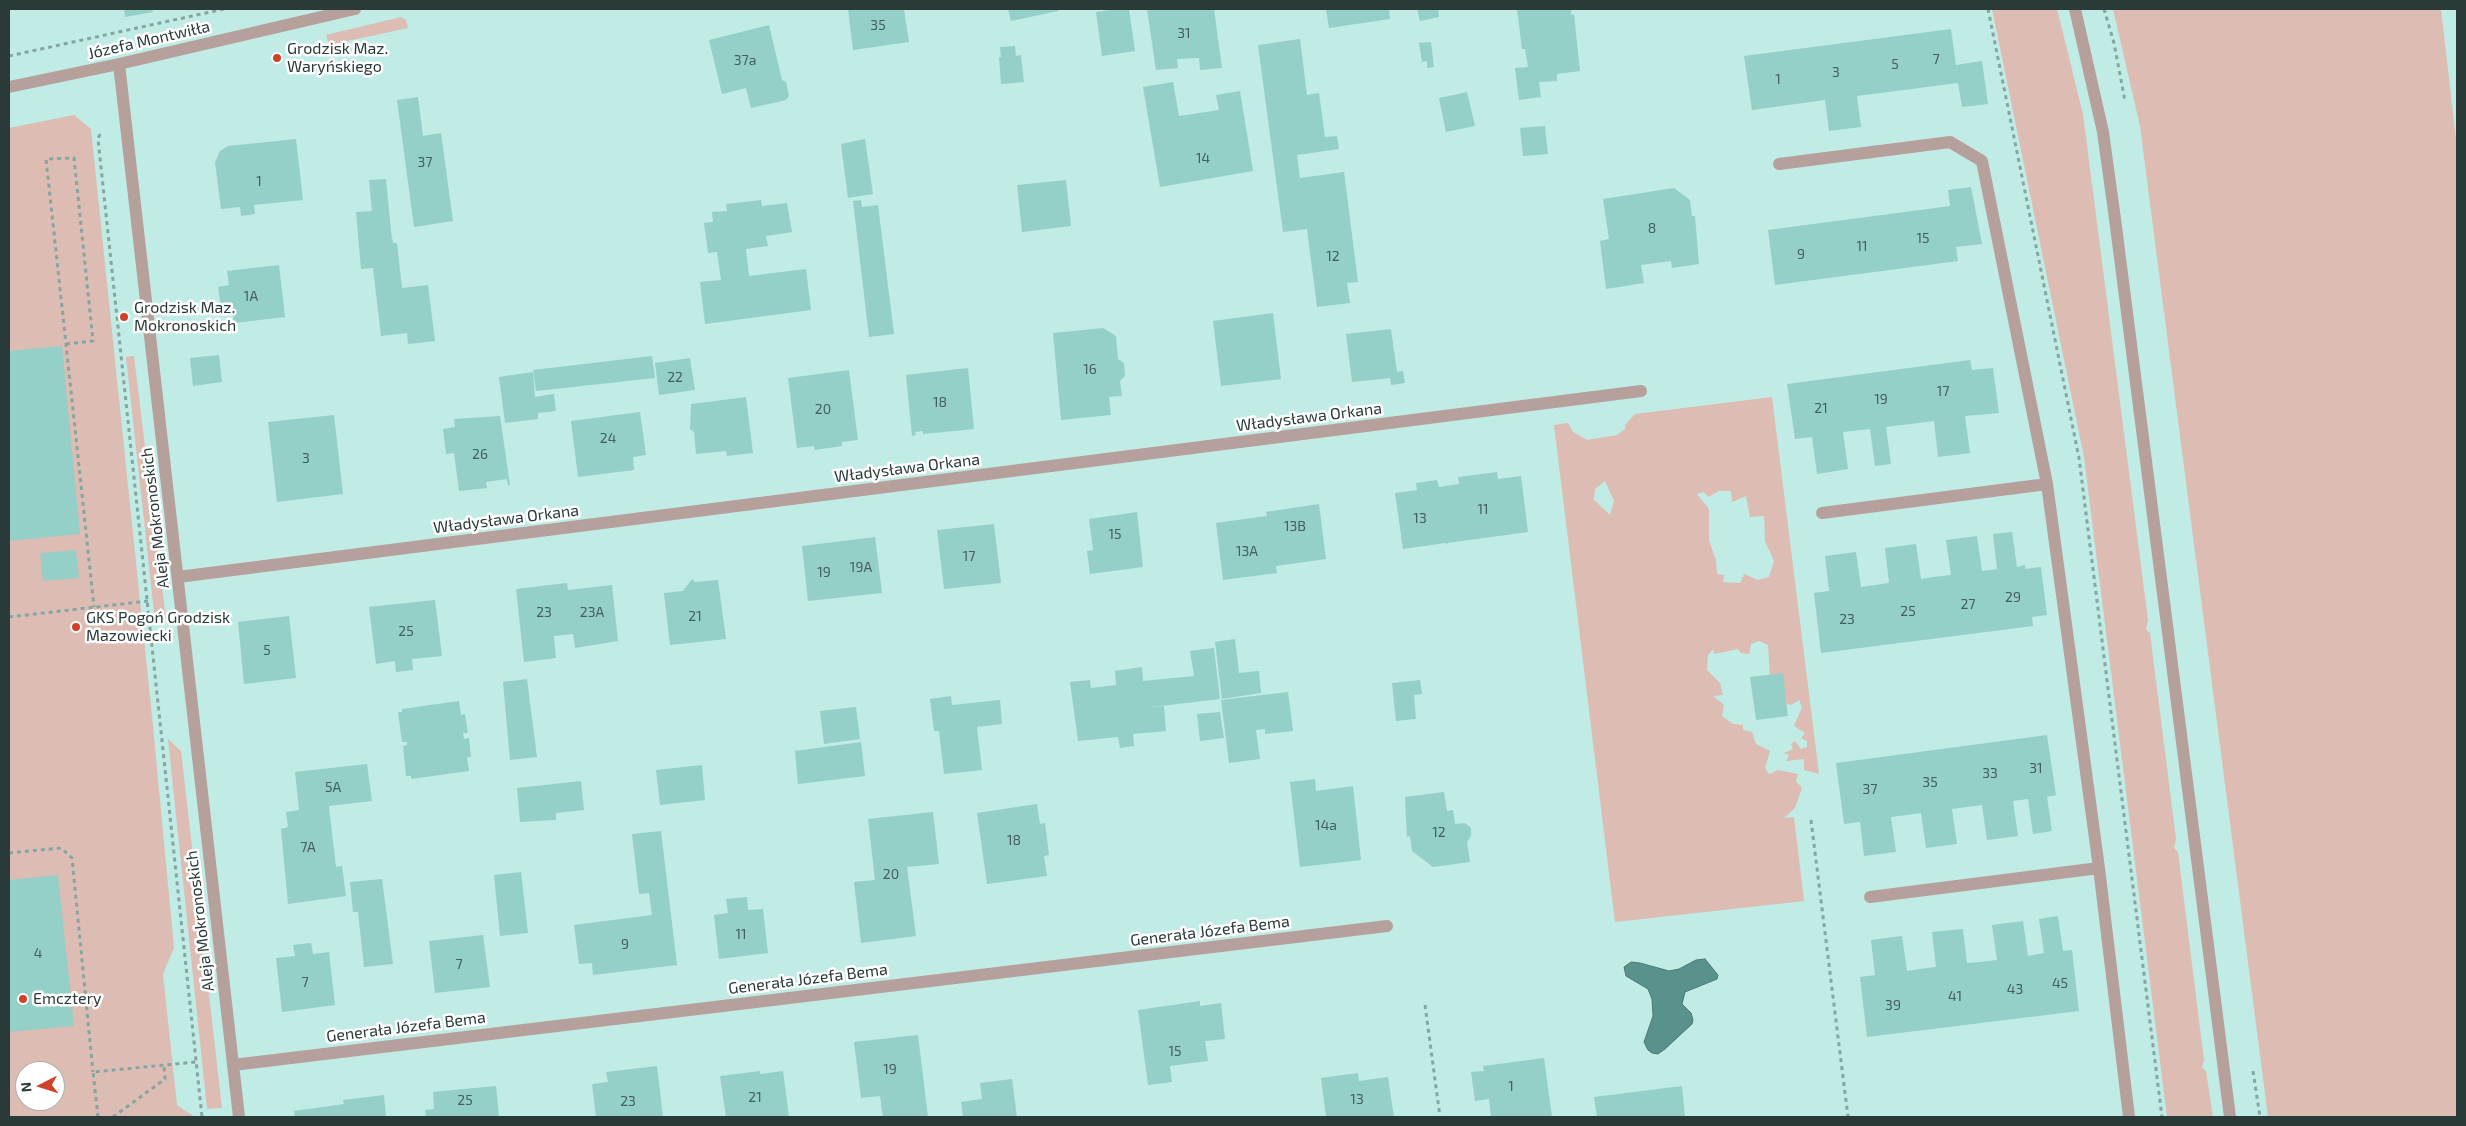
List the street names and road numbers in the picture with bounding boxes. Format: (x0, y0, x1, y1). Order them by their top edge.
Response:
street label: Józefa Montwiłła (86, 17, 212, 63)
street label: Władysława Orkana (1235, 399, 1383, 435)
street label: Aleja Mokronoskich (137, 446, 173, 590)
street label: Władysława Orkana (833, 450, 981, 486)
street label: Władysława Orkana (432, 501, 580, 537)
street label: Aleja Mokronoskich (182, 849, 218, 993)
street label: Generała Józefa Bema (1129, 912, 1291, 950)
street label: Generała Józefa Bema (727, 960, 889, 998)
street label: Generała Józefa Bema (325, 1008, 487, 1046)

